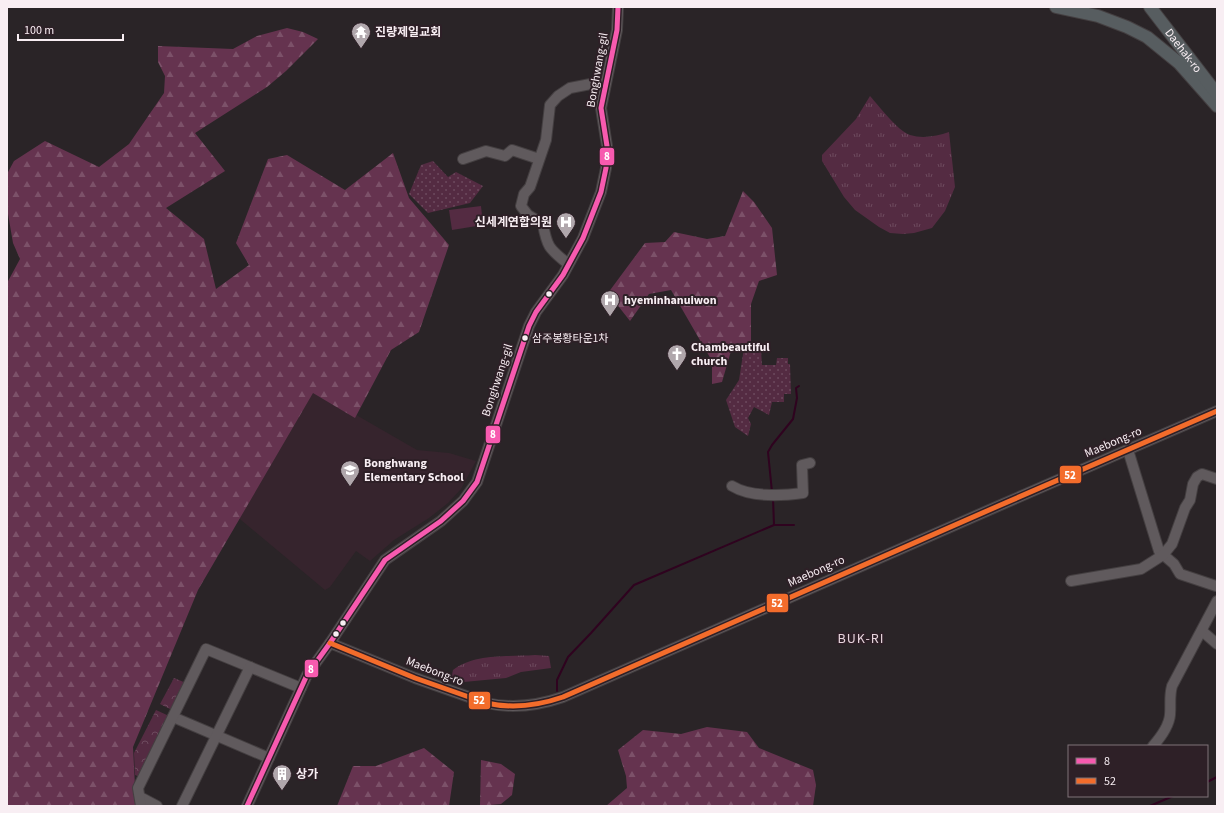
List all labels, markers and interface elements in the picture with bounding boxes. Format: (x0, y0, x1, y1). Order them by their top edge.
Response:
scale bar (18, 16, 123, 42)
temple icon: 진량제일교회 (350, 21, 372, 49)
text: 100 m (24, 22, 54, 39)
place label: 진량제일교회 (375, 24, 441, 41)
street label: Daehak-ro (1161, 25, 1206, 77)
street label: Bonghwang-gil (583, 31, 612, 109)
line badge: 8 (599, 147, 615, 166)
text: 8 (604, 149, 610, 164)
hospital icon: 신세계연합의원 (555, 211, 577, 239)
place label: 신세계연합의원 (475, 214, 552, 231)
unlabelled marker (544, 289, 554, 299)
hospital icon: hyeminhanuiwon (599, 289, 621, 317)
place label: hyeminhanuiwon (624, 292, 717, 309)
place label: 삼주봉황타운1차 (532, 331, 608, 346)
marker: 삼주봉황타운1차 (520, 333, 530, 343)
place label: Chambeautiful church (691, 339, 770, 370)
street label: Bonghwang-gil (478, 342, 517, 419)
church icon: Chambeautiful church (666, 343, 688, 371)
street label: Maebong-ro (1082, 423, 1144, 462)
line badge: 8 (485, 425, 501, 444)
text: 8 (490, 427, 496, 442)
place label: Bonghwang Elementary School (364, 455, 464, 486)
school or university icon: Bonghwang Elementary School (339, 459, 361, 487)
line badge: 52 (1059, 465, 1082, 484)
text: 52 (1064, 468, 1076, 483)
street label: Maebong-ro (785, 551, 847, 592)
line badge: 52 (766, 593, 789, 613)
text: 52 (771, 596, 783, 611)
unlabelled marker (338, 618, 348, 628)
unlabelled marker (331, 629, 341, 639)
district label: BUK-RI (838, 629, 884, 649)
street label: Maebong-ro (403, 653, 466, 690)
line badge: 8 (304, 659, 319, 678)
text: 8 (308, 662, 314, 677)
line badge: 52 (468, 691, 491, 710)
text: 52 (473, 693, 485, 708)
legend (1068, 745, 1208, 797)
text: 8 (1104, 753, 1110, 770)
building icon: 상가 (271, 763, 293, 791)
place label: 상가 (296, 766, 318, 783)
text: 52 (1104, 773, 1116, 790)

